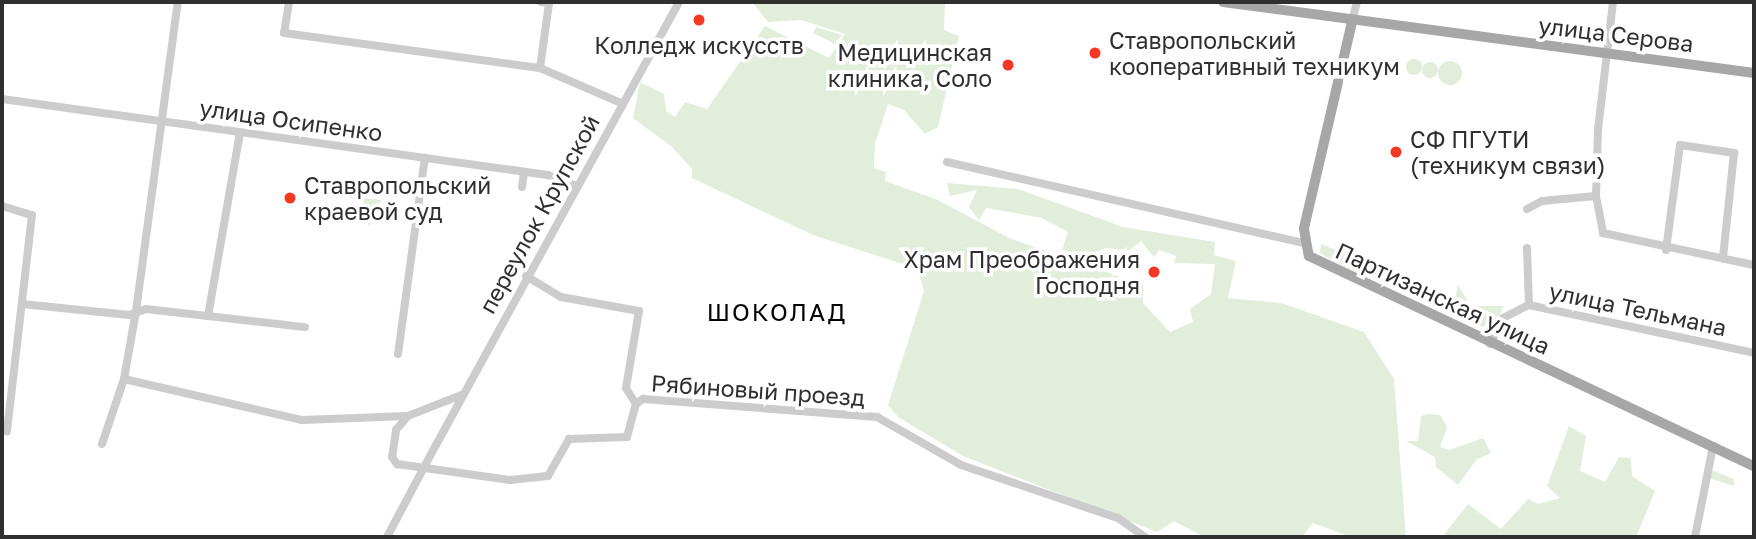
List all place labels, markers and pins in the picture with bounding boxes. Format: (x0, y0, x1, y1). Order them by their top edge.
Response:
marker: Колледж искусств (691, 12, 707, 28)
place label: Ставропольский кооперативный техникум (1109, 26, 1400, 80)
place label: Колледж искусств (594, 31, 804, 59)
place label: Медицинская клиника, Соло (828, 38, 992, 92)
marker: Ставропольский кооперативный техникум (1087, 45, 1103, 61)
marker: Медицинская клиника, Соло (998, 55, 1018, 75)
place label: СФ ПГУТИ (техникум связи) (1410, 125, 1605, 179)
marker: СФ ПГУТИ (техникум связи) (1388, 144, 1404, 160)
place label: Ставропольский краевой суд (304, 171, 491, 225)
marker: Ставропольский краевой суд (282, 190, 298, 206)
place label: Храм Преображения Господня (904, 245, 1140, 299)
marker: Храм Преображения Господня (1146, 264, 1162, 280)

